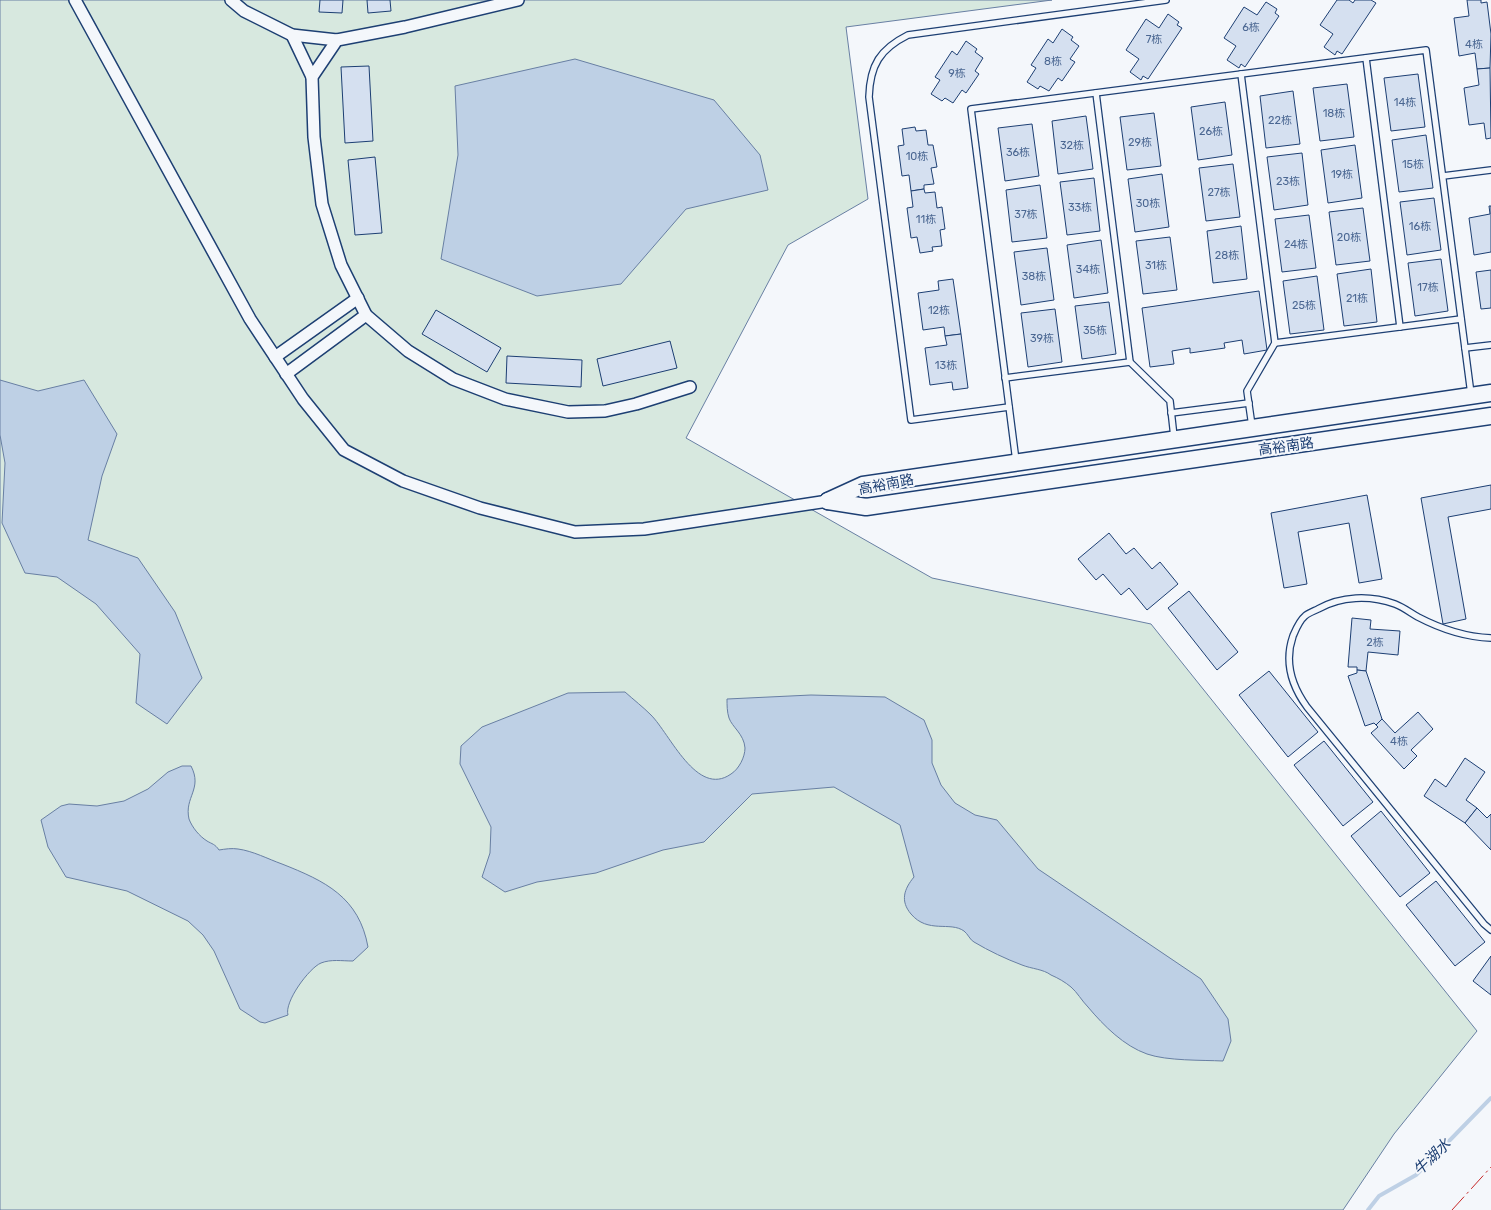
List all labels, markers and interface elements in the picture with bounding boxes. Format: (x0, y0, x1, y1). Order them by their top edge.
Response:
house number: 6栋 (1242, 21, 1260, 34)
house number: 7栋 (1146, 33, 1162, 46)
house number: 4栋 (1465, 38, 1483, 51)
house number: 8栋 (1044, 55, 1062, 68)
house number: 9栋 (948, 67, 966, 80)
house number: 14栋 (1394, 96, 1416, 109)
house number: 18栋 (1323, 107, 1345, 120)
house number: 22栋 (1268, 114, 1292, 127)
house number: 26栋 (1199, 125, 1223, 138)
house number: 29栋 (1128, 136, 1152, 149)
house number: 32栋 (1060, 139, 1084, 152)
house number: 36栋 (1006, 146, 1030, 159)
house number: 10栋 (906, 150, 928, 163)
house number: 15栋 (1402, 158, 1424, 171)
house number: 19栋 (1331, 168, 1353, 181)
house number: 23栋 (1276, 175, 1300, 188)
house number: 27栋 (1207, 186, 1231, 199)
house number: 30栋 (1136, 197, 1160, 210)
house number: 33栋 (1068, 201, 1092, 214)
house number: 37栋 (1014, 208, 1038, 221)
house number: 11栋 (916, 213, 936, 226)
house number: 16栋 (1409, 220, 1431, 233)
house number: 20栋 (1337, 231, 1361, 244)
house number: 24栋 (1284, 238, 1308, 251)
house number: 28栋 (1215, 249, 1239, 262)
house number: 31栋 (1145, 259, 1167, 272)
house number: 34栋 (1076, 263, 1100, 276)
house number: 38栋 (1022, 270, 1046, 283)
house number: 17栋 (1417, 281, 1439, 294)
house number: 21栋 (1346, 292, 1368, 305)
house number: 25栋 (1292, 299, 1316, 312)
house number: 12栋 (928, 304, 950, 317)
house number: 35栋 (1083, 324, 1107, 337)
house number: 39栋 (1030, 332, 1054, 345)
house number: 13栋 (935, 359, 957, 372)
street label: 高裕南路 (1257, 434, 1315, 459)
street label: 高裕南路 (857, 471, 915, 498)
house number: 2栋 (1366, 636, 1384, 649)
house number: 4栋 (1390, 735, 1408, 748)
water label: 牛湖水 (1410, 1134, 1455, 1179)

